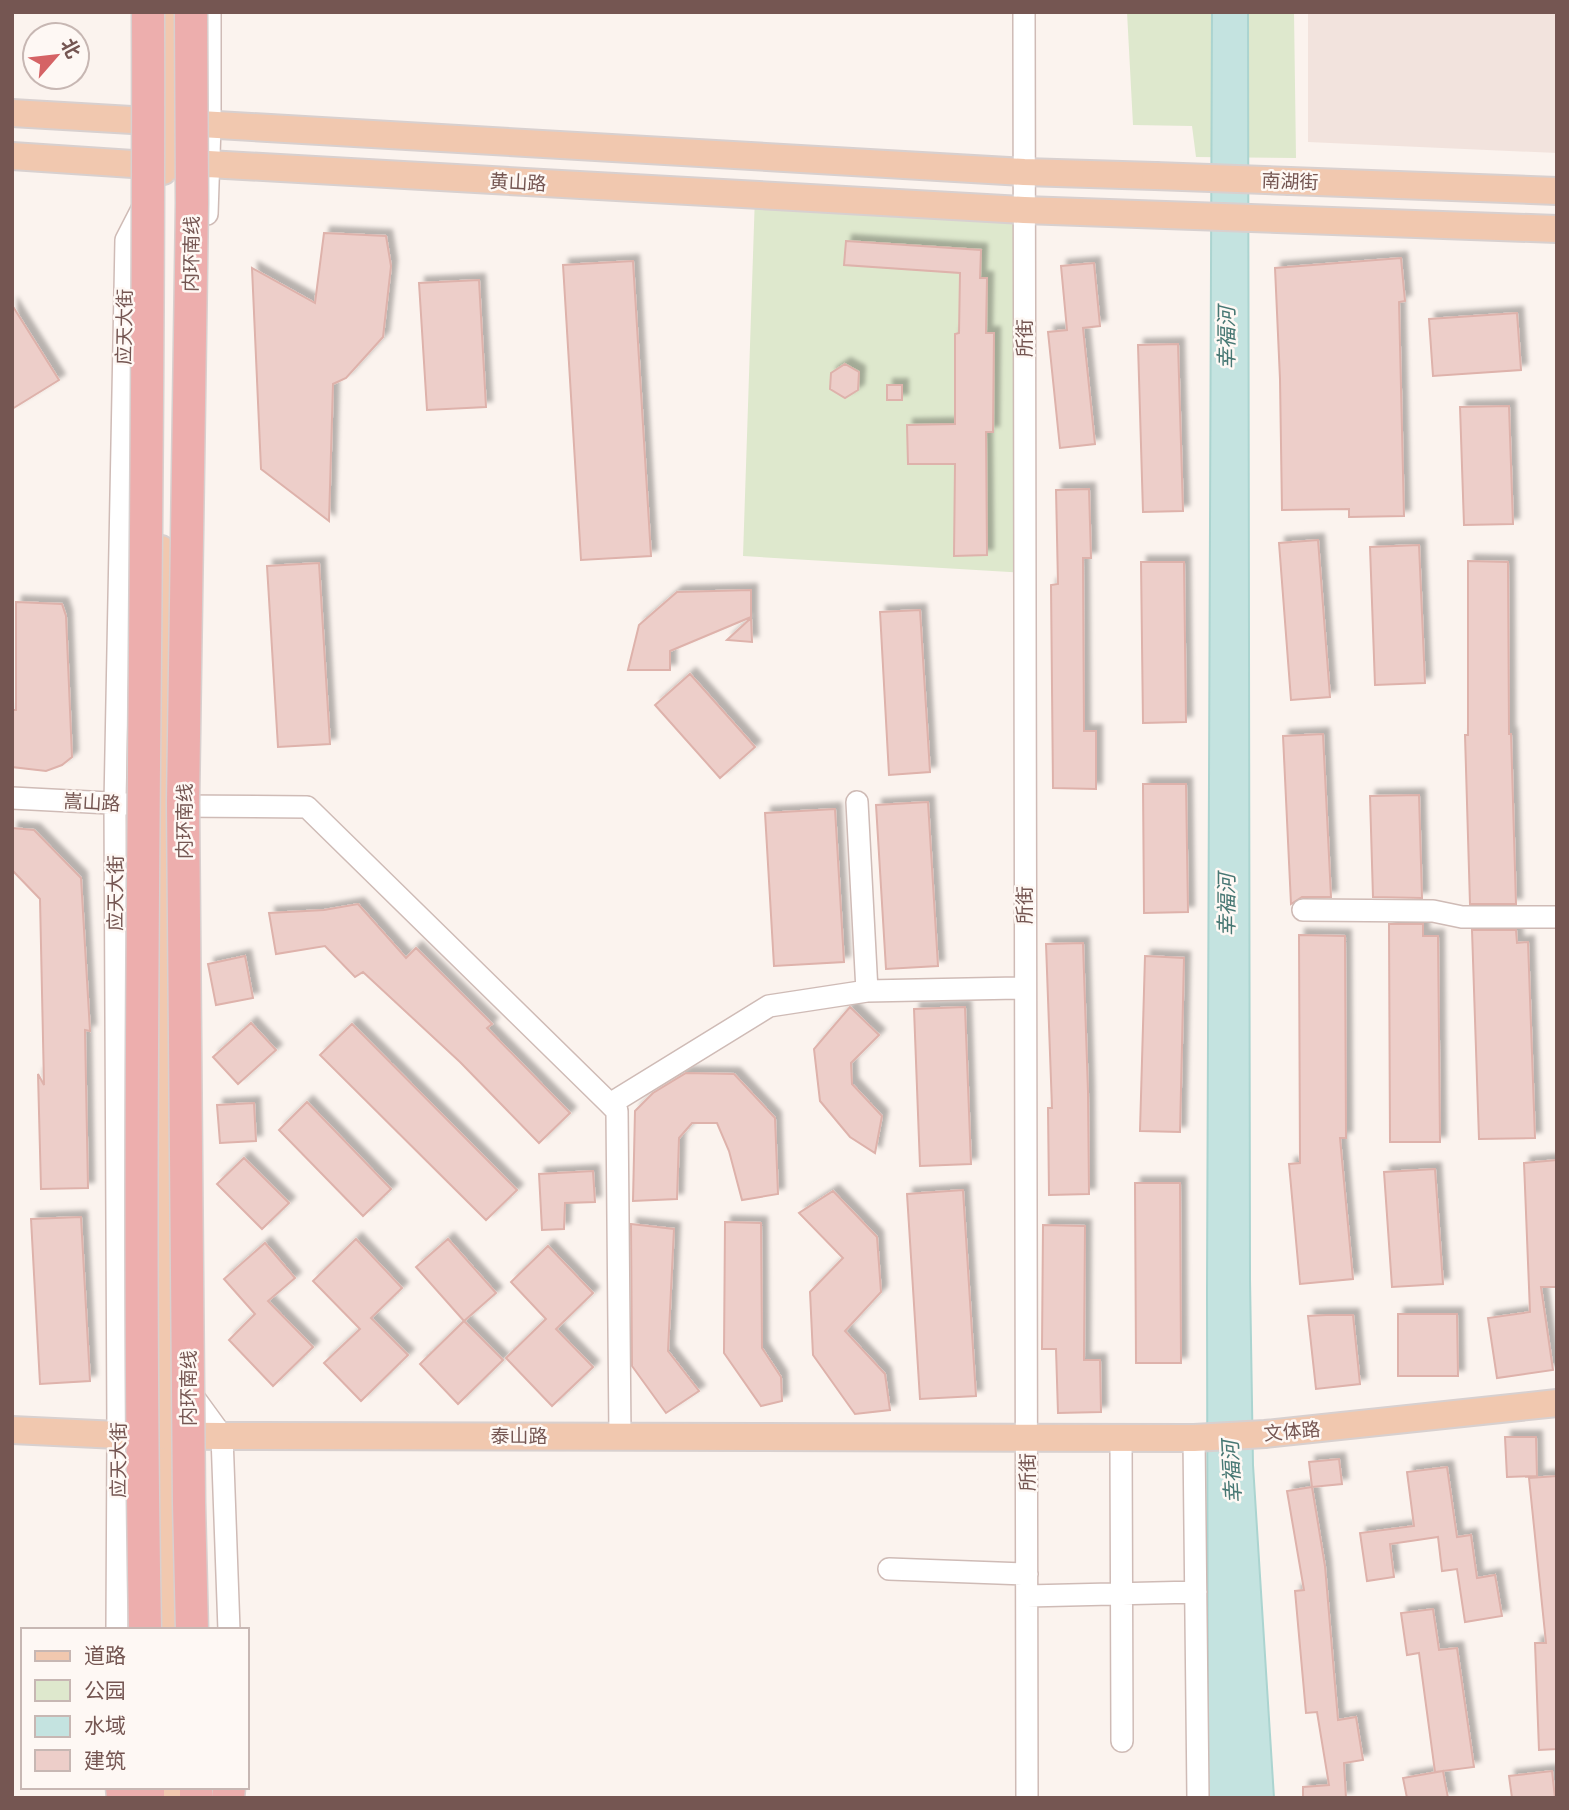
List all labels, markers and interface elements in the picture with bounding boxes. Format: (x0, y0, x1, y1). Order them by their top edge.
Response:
north arrow (21, 21, 91, 91)
text: 北 (56, 34, 86, 62)
street label: 南湖街 (1261, 168, 1319, 194)
street label: 黄山路 (489, 169, 547, 195)
street label: 内环南线 (178, 216, 204, 292)
street label: 应天大街 (111, 289, 137, 365)
water label: 幸福河 (1213, 303, 1239, 370)
street label: 所街 (1012, 319, 1036, 357)
street label: 内环南线 (172, 783, 196, 859)
street label: 嵩山路 (63, 789, 121, 815)
street label: 应天大街 (103, 855, 127, 931)
water label: 幸福河 (1213, 870, 1239, 937)
street label: 所街 (1012, 886, 1036, 924)
street label: 内环南线 (176, 1350, 200, 1426)
street label: 文体路 (1263, 1417, 1321, 1445)
street label: 应天大街 (106, 1422, 130, 1498)
street label: 泰山路 (490, 1424, 548, 1448)
water label: 幸福河 (1216, 1436, 1246, 1504)
street label: 所街 (1015, 1453, 1039, 1491)
legend (21, 1628, 248, 1789)
text: 道路 (84, 1642, 126, 1668)
text: 公园 (84, 1677, 126, 1703)
text: 水域 (84, 1712, 126, 1738)
text: 建筑 (84, 1747, 126, 1773)

